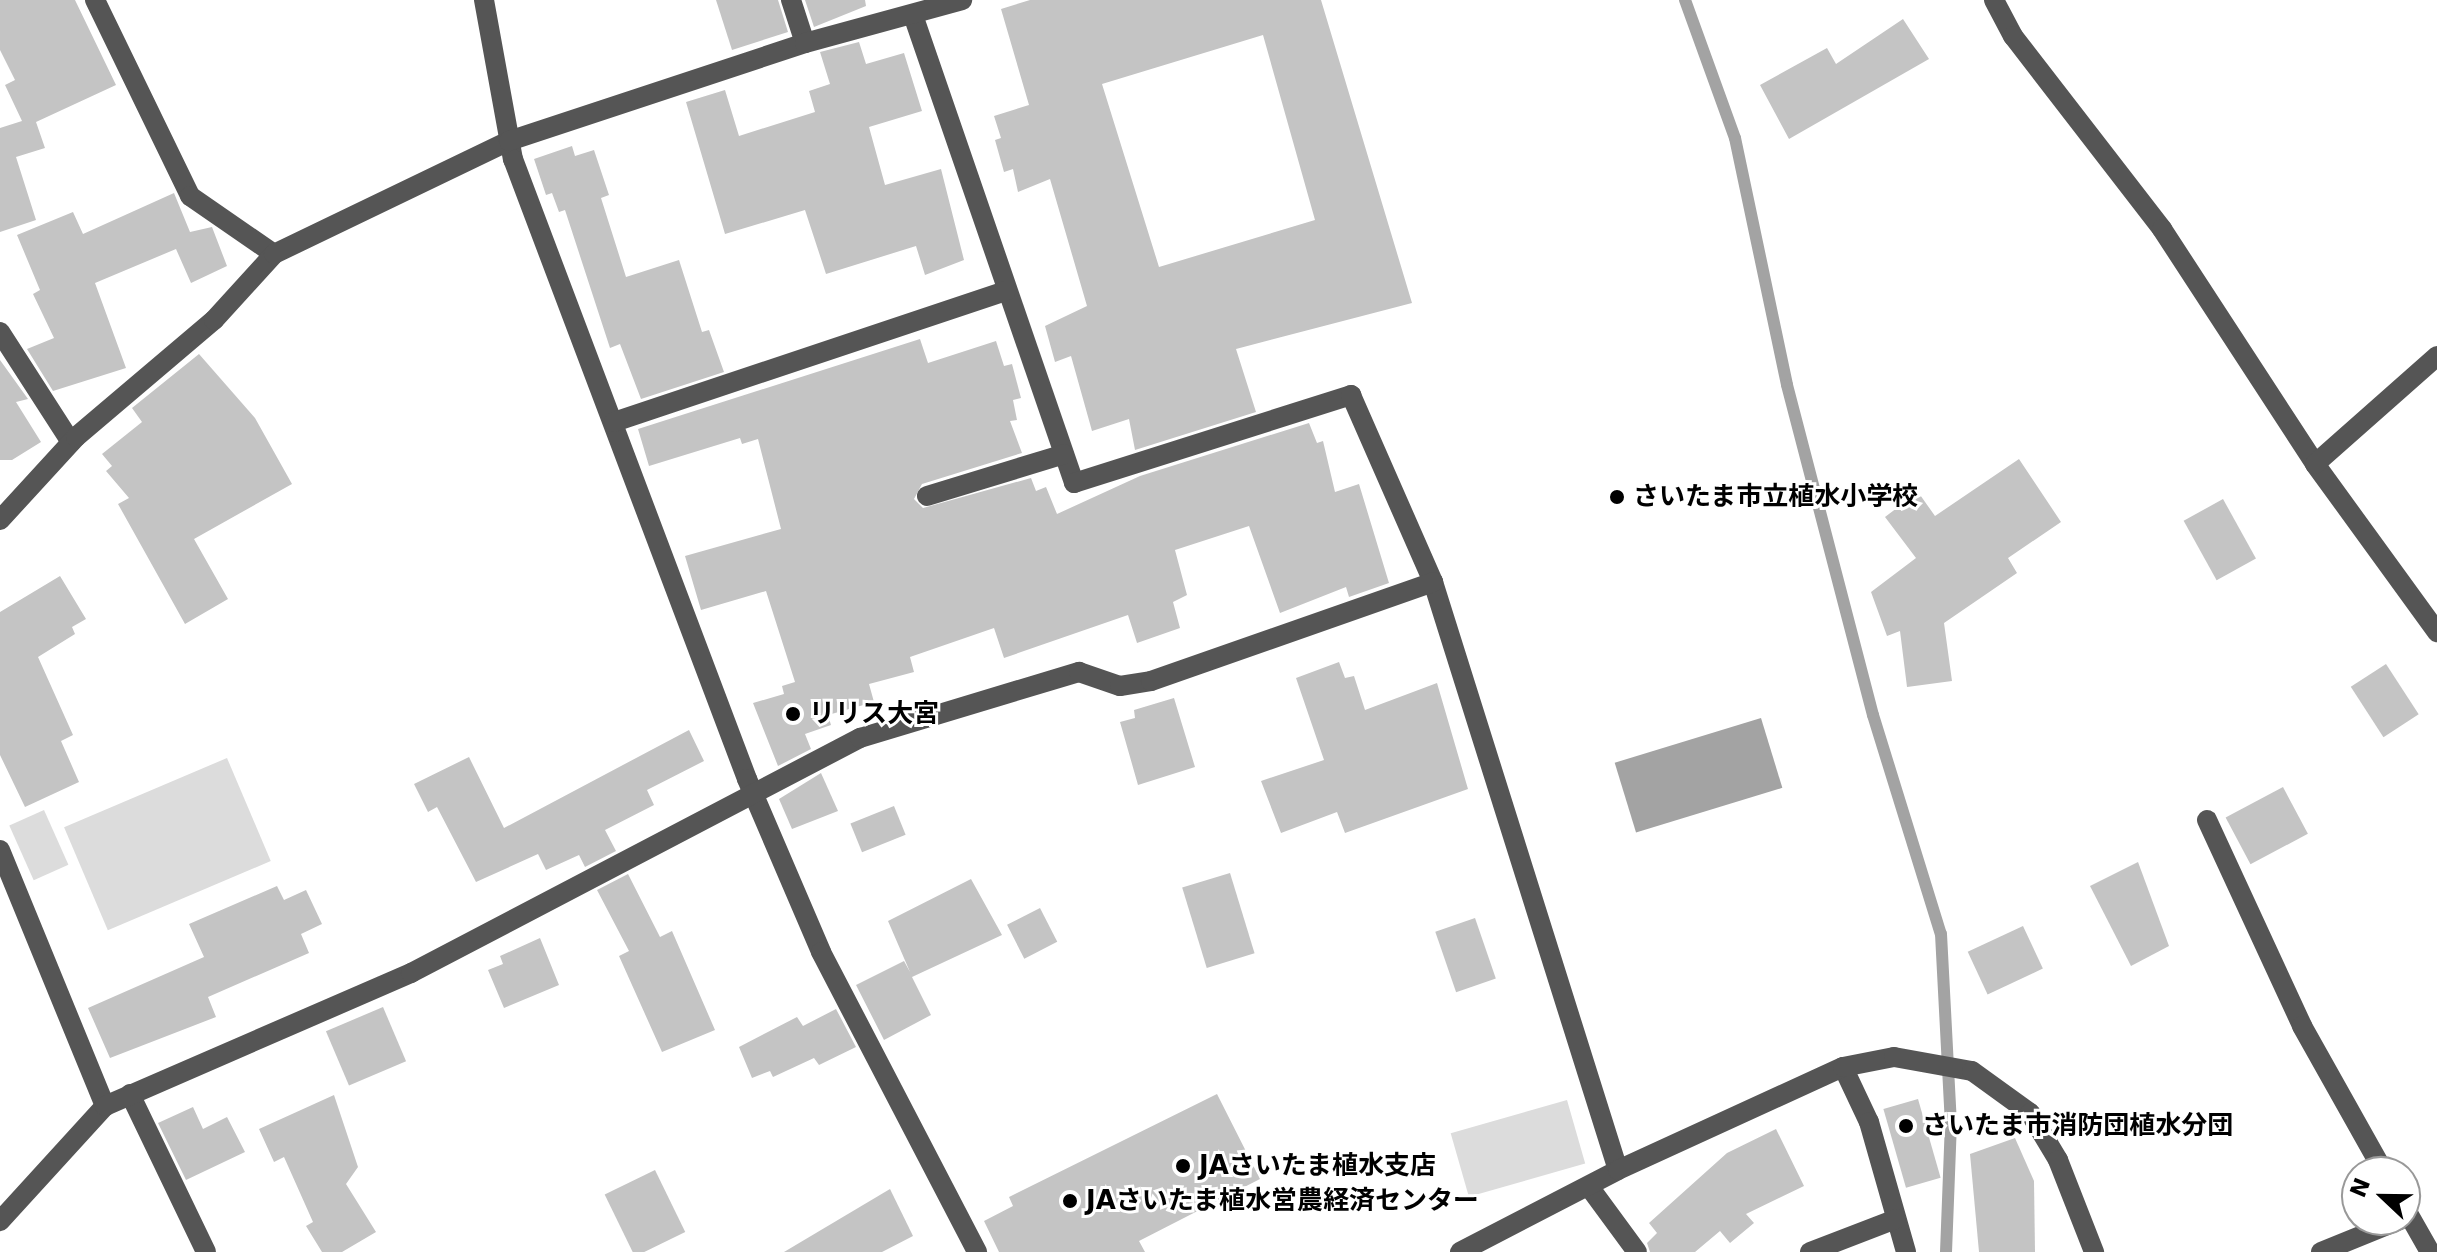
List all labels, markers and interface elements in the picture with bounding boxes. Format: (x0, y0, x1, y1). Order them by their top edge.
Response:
place label: さいたま市立植水小学校 (1633, 481, 1919, 513)
marker: さいたま市立植水小学校 (1608, 488, 1626, 506)
place label: リリス大宮 (809, 698, 939, 730)
marker: リリス大宮 (784, 705, 802, 723)
place label: さいたま市消防団植水分団 (1922, 1110, 2234, 1142)
marker: さいたま市消防団植水分団 (1897, 1117, 1915, 1135)
place label: JAさいたま植水支店 (1199, 1150, 1437, 1182)
north arrow (2341, 1156, 2421, 1236)
marker: JAさいたま植水支店 (1174, 1157, 1192, 1175)
text: N (2345, 1174, 2375, 1201)
place label: JAさいたま植水営農経済センター (1086, 1185, 1480, 1217)
marker: JAさいたま植水営農経済センター (1061, 1192, 1079, 1210)

